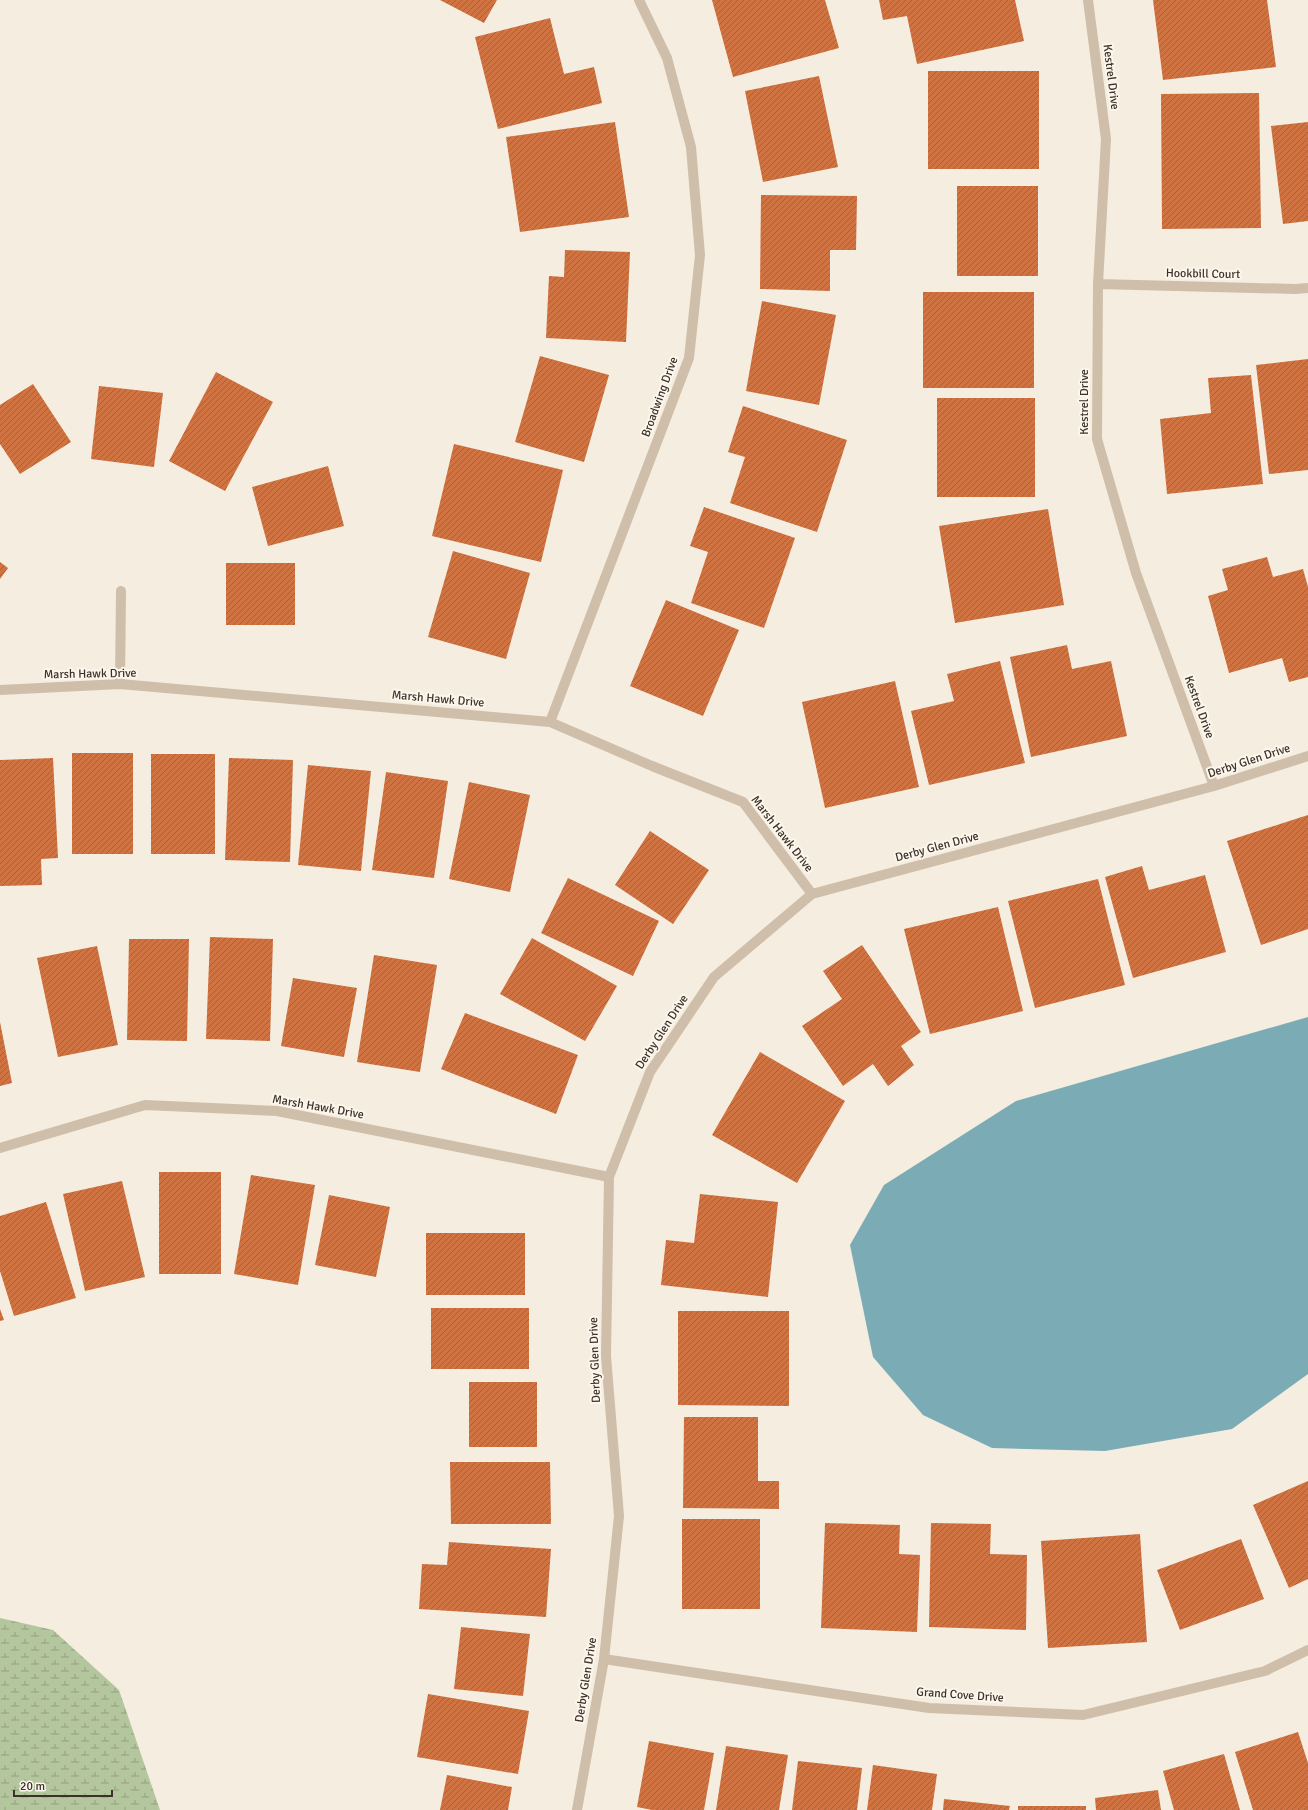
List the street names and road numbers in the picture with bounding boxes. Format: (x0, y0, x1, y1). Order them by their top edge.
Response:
street label: Kestrel Drive (1100, 44, 1122, 110)
street label: Hookbill Court (1166, 266, 1240, 282)
street label: Broadwing Drive (639, 355, 681, 439)
street label: Kestrel Drive (1077, 369, 1092, 435)
street label: Marsh Hawk Drive (43, 666, 137, 682)
street label: Kestrel Drive (1181, 674, 1217, 740)
street label: Marsh Hawk Drive (391, 687, 485, 711)
street label: Derby Glen Drive (1206, 741, 1292, 781)
street label: Marsh Hawk Drive (748, 793, 816, 875)
street label: Derby Glen Drive (894, 829, 980, 865)
street label: Derby Glen Drive (632, 992, 692, 1072)
street label: Marsh Hawk Drive (271, 1092, 365, 1122)
street label: Derby Glen Drive (586, 1317, 604, 1403)
street label: Derby Glen Drive (572, 1636, 600, 1724)
street label: Grand Cove Drive (916, 1684, 1004, 1706)

